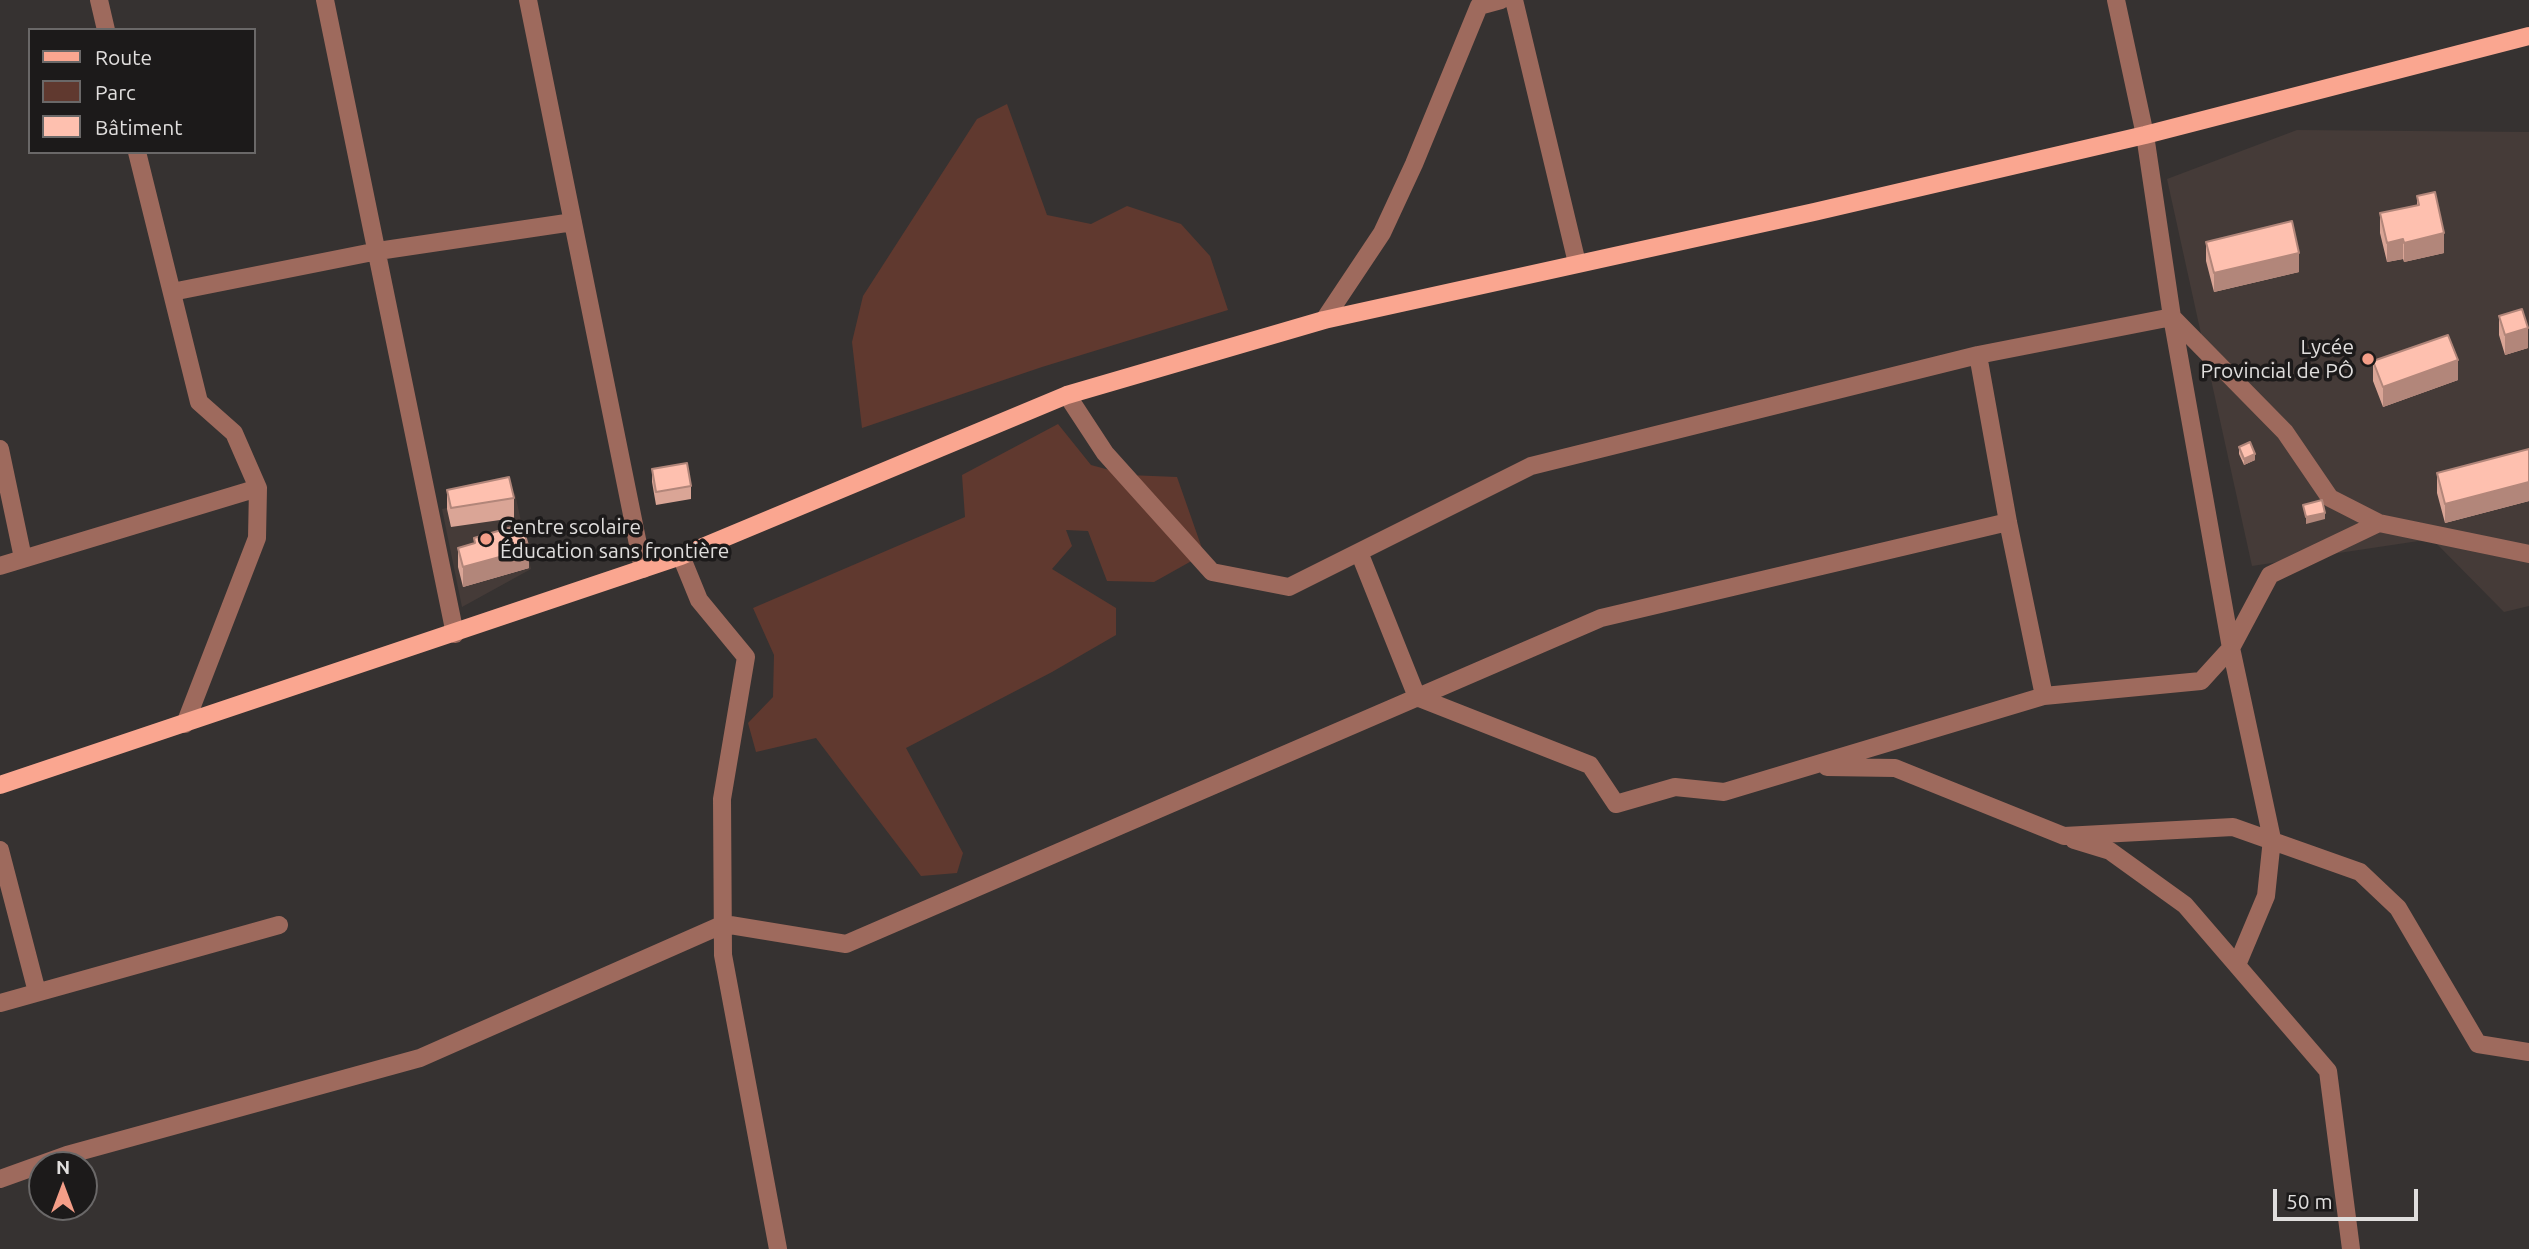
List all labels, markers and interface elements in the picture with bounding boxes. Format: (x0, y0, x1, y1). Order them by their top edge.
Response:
legend (28, 28, 256, 154)
text: Route (95, 45, 152, 69)
text: Parc (95, 80, 136, 104)
text: Bâtiment (95, 115, 182, 139)
place label: Lycée Provincial de PÔ (2200, 334, 2354, 384)
marker: Lycée Provincial de PÔ (2360, 351, 2376, 367)
place label: Centre scolaire Éducation sans frontière (500, 514, 729, 564)
marker: Centre scolaire Éducation sans frontière (478, 531, 494, 547)
north arrow (28, 1151, 98, 1221)
text: N (56, 1156, 70, 1178)
scale bar (2277, 1176, 2422, 1220)
text: 50 m (2286, 1189, 2333, 1213)

